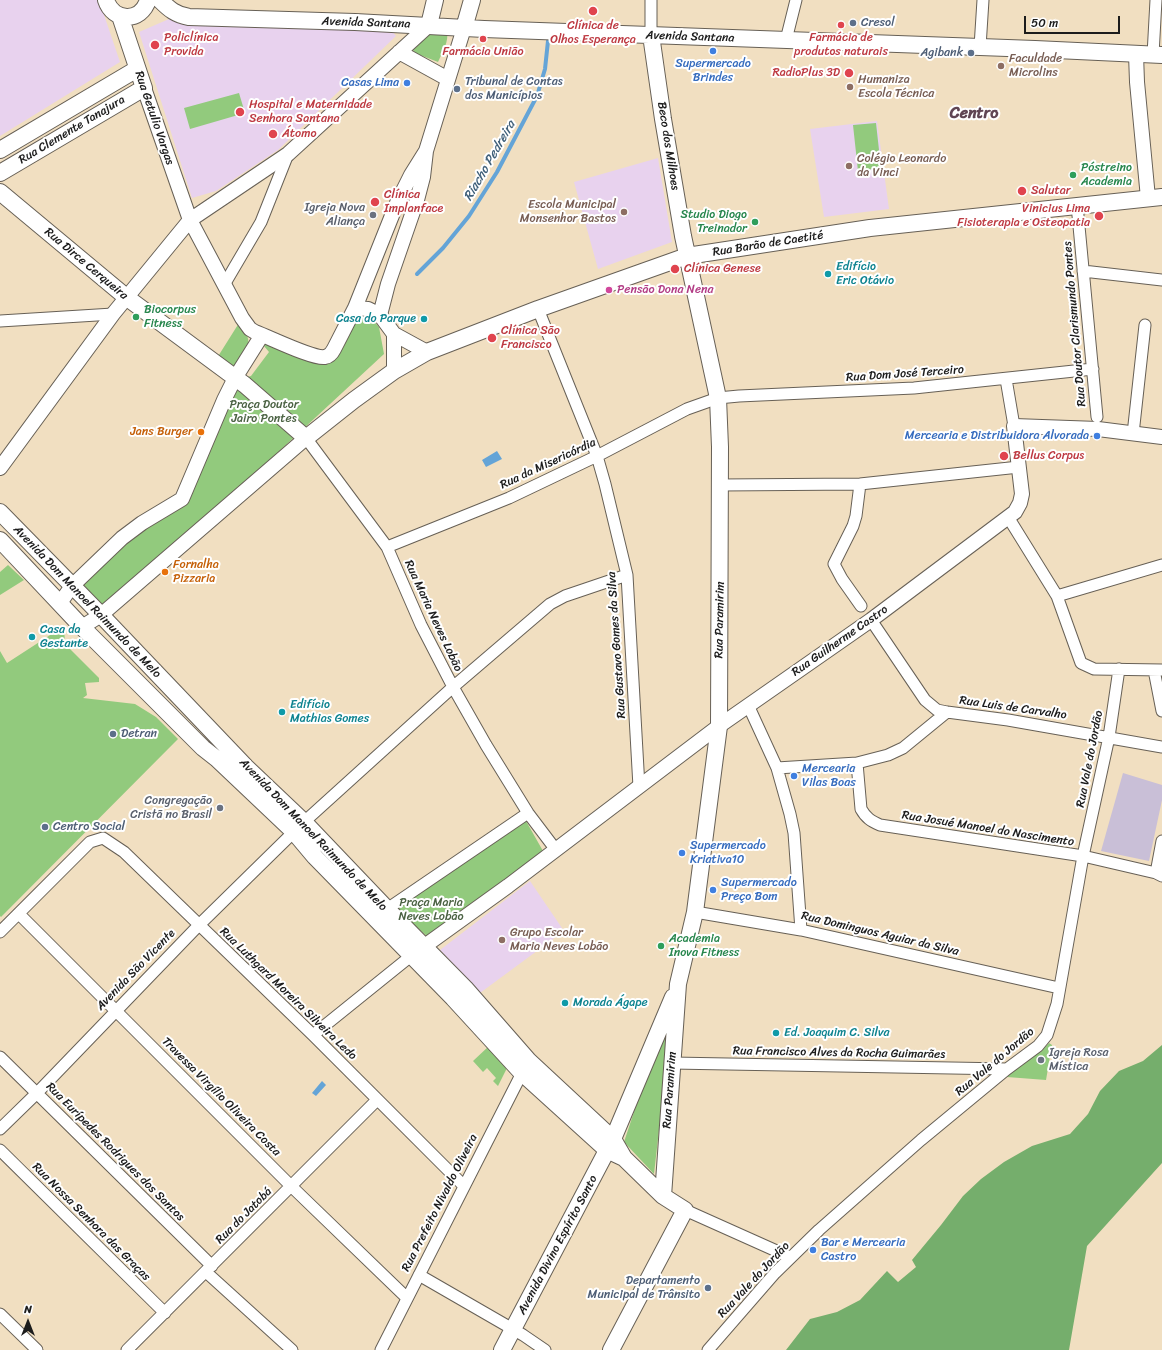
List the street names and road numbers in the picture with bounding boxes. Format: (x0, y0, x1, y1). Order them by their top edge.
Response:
street label: Avenida Santana (321, 14, 411, 32)
street label: Avenida Santana (645, 28, 735, 46)
street label: Rua Getulio Vargas (131, 69, 177, 167)
street label: Rua Clemente Tanajura (16, 93, 128, 167)
street label: Beco dos Milhoes (654, 101, 682, 191)
street label: Rua Dirce Cerqueira (41, 225, 131, 303)
street label: Rua Barão de Caetité (712, 228, 824, 260)
street label: Rua Doutor Clarismundo Pontes (1061, 241, 1089, 407)
street label: Rua Dom José Terceiro (846, 363, 964, 385)
street label: Rua da Misericórdia (498, 435, 598, 493)
street label: Avenida Dom Manoel Raimundo de Melo (10, 523, 164, 681)
street label: Rua Maria Neves Lobão (401, 558, 465, 674)
street label: Rua Gustavo Gomes da Silva (605, 571, 629, 719)
street label: Rua Paramirim (712, 581, 728, 659)
street label: Rua Guilherme Castro (789, 602, 891, 680)
street label: Rua Luis de Carvalho (958, 693, 1068, 723)
street label: Rua Vale do Jordão (1074, 709, 1106, 809)
street label: Avenida Dom Manoel Raimundo de Melo (236, 756, 390, 914)
street label: Rua Josué Manoel do Nascimento (901, 808, 1075, 850)
street label: Rua Dominguos Aguiar da Silva (800, 909, 960, 959)
street label: Rua Luthgard Moreira Silveira Ledo (217, 925, 359, 1063)
street label: Avenida São Vicente (94, 926, 178, 1014)
street label: Rua Vale do Jordão (953, 1025, 1037, 1099)
street label: Travessa Virgílio Oliveira Costa (158, 1034, 284, 1160)
street label: Rua Francisco Alves da Rocha Guimarães (733, 1044, 945, 1062)
street label: Rua Paramirim (660, 1051, 680, 1129)
street label: Rua Eurípedes Rodrigues dos Santos (43, 1080, 187, 1224)
street label: Rua Prefeito Nivaldo Oliveira (399, 1132, 481, 1274)
street label: Rua Nossa Senhora das Graças (29, 1160, 153, 1284)
street label: Avenida Divino Espírito Santo (515, 1173, 601, 1317)
street label: Rua do Jatobá (213, 1185, 275, 1247)
street label: Rua Vale do Jordão (715, 1239, 793, 1321)

